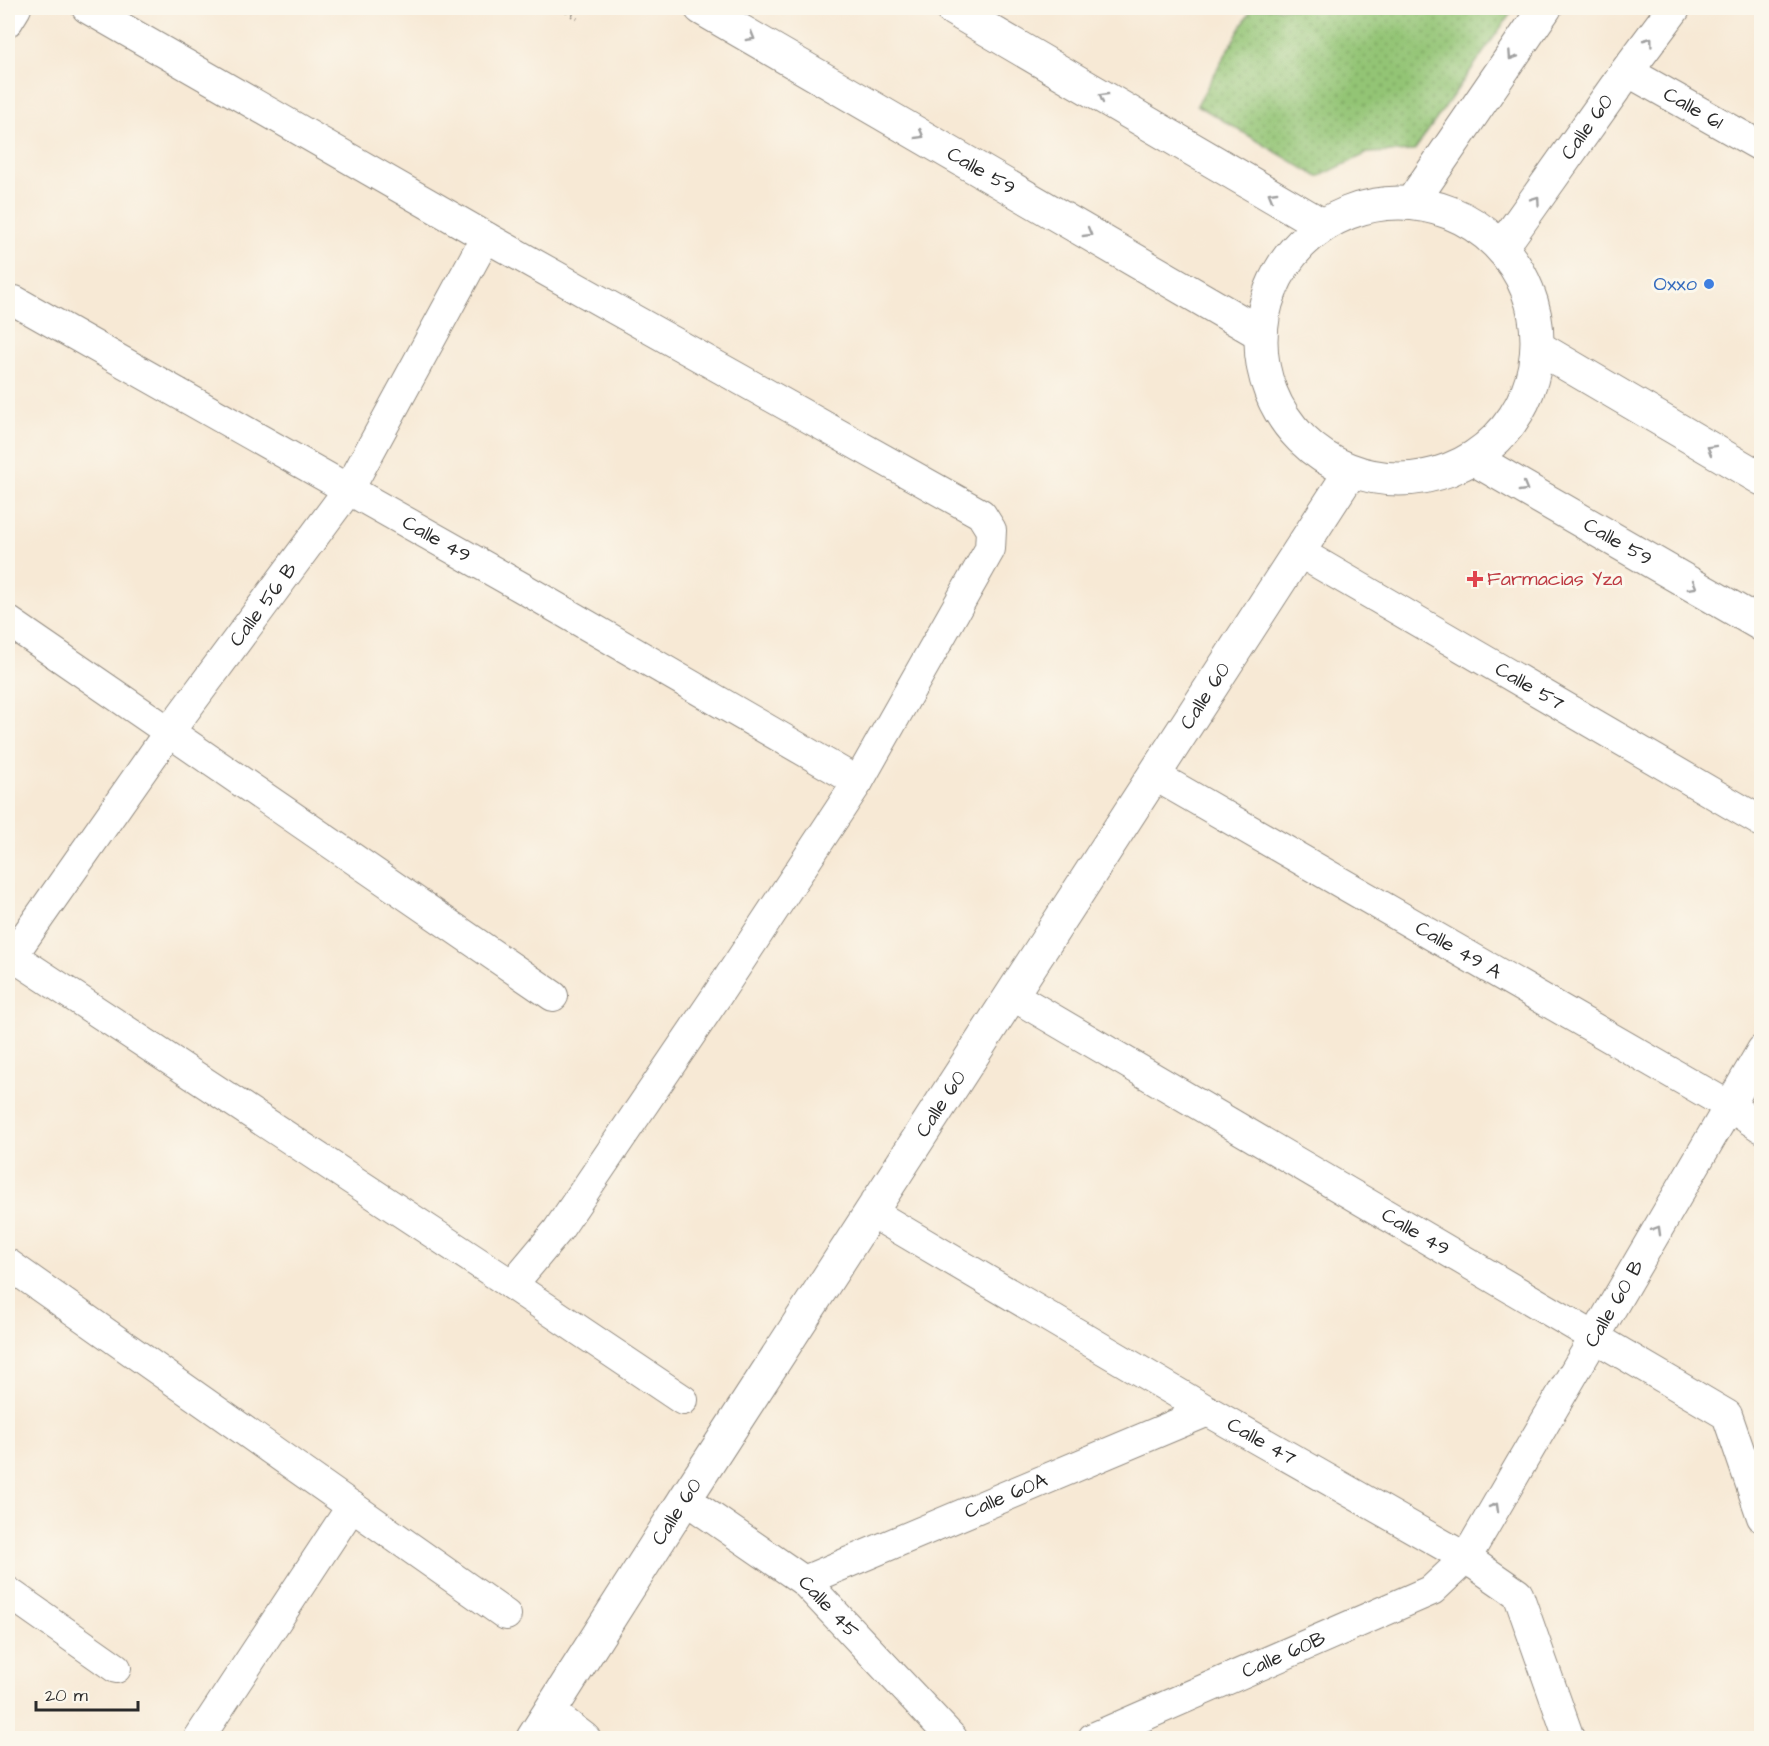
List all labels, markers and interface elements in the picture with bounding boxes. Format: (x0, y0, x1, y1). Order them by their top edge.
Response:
one-way arrow (745, 30, 756, 41)
one-way arrow (1642, 37, 1653, 48)
one-way arrow (1508, 49, 1519, 60)
street label: Calle 61 (1658, 80, 1729, 137)
street label: Calle 60 (1554, 88, 1620, 166)
one-way arrow (1099, 92, 1109, 104)
one-way arrow (914, 128, 924, 139)
street label: Calle 59 (942, 140, 1021, 202)
one-way arrow (1268, 191, 1278, 203)
one-way arrow (1529, 195, 1540, 206)
one-way arrow (1082, 226, 1093, 237)
place label: Oxxo (1654, 270, 1697, 298)
marker: Oxxo (1702, 277, 1716, 291)
one-way arrow (1707, 445, 1717, 457)
one-way arrow (1518, 481, 1528, 492)
street label: Calle 49 (397, 509, 476, 570)
street label: Calle 59 (1578, 511, 1657, 573)
street label: Calle 56 B (223, 557, 304, 653)
place label: Farmacias Yza (1487, 565, 1622, 593)
marker: Farmacias Yza (1468, 572, 1482, 586)
one-way arrow (1687, 579, 1697, 590)
street label: Calle 57 (1490, 655, 1570, 718)
street label: Calle 60 (1173, 657, 1237, 735)
street label: Calle 49 A (1410, 914, 1507, 986)
street label: Calle 60 (909, 1065, 973, 1143)
street label: Calle 49 (1376, 1201, 1455, 1263)
one-way arrow (1649, 1226, 1661, 1236)
street label: Calle 60 B (1578, 1255, 1651, 1353)
street label: Calle 47 (1222, 1411, 1301, 1472)
street label: Calle 60A (960, 1466, 1052, 1526)
street label: Calle 60 (645, 1473, 709, 1551)
one-way arrow (1488, 1503, 1500, 1514)
street label: Calle 45 (792, 1569, 865, 1645)
street label: Calle 60B (1237, 1624, 1330, 1685)
scale bar (36, 1674, 138, 1712)
text: 20 m (45, 1683, 88, 1708)

